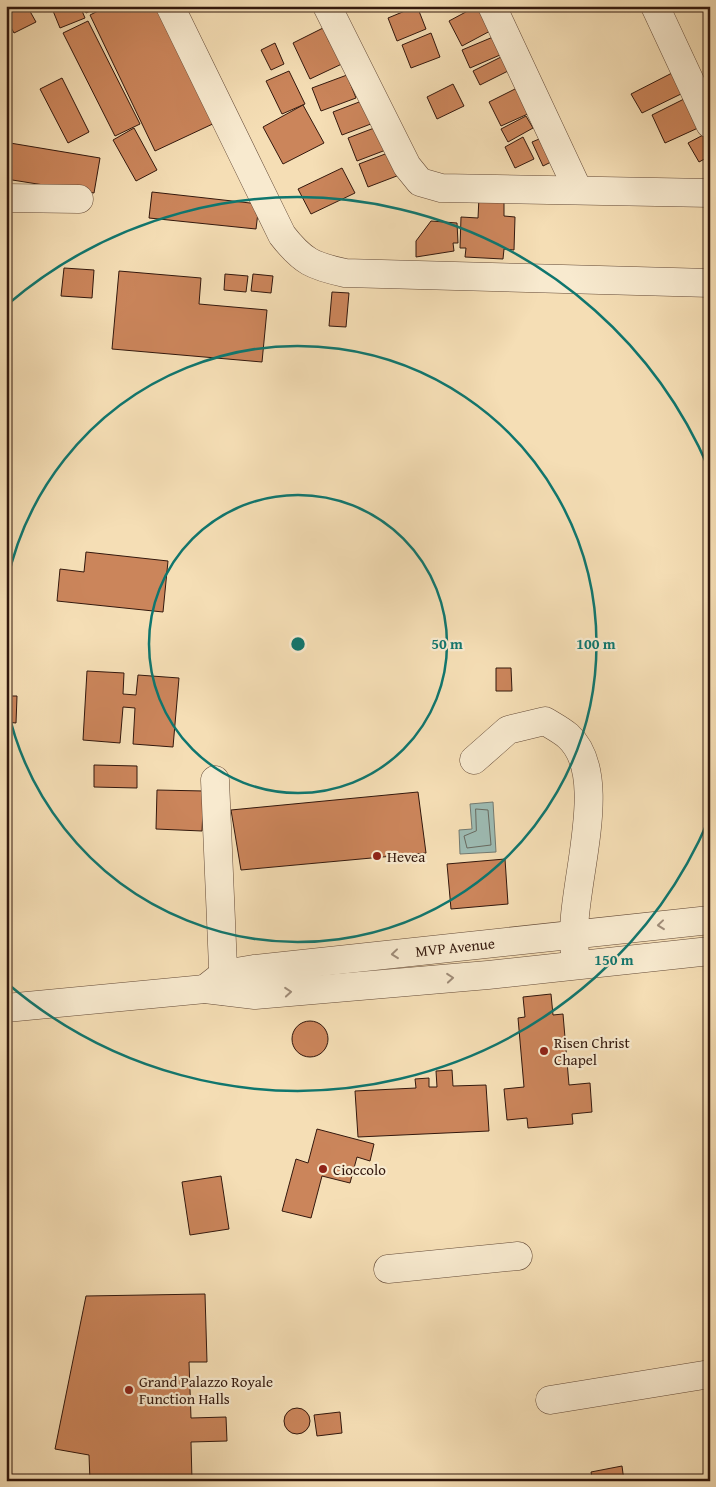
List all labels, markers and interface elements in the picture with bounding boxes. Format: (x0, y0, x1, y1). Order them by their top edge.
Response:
text: 50 m (431, 633, 463, 654)
text: 100 m (576, 633, 616, 654)
centre of rings (289, 635, 307, 653)
place label: Hevea (387, 846, 425, 867)
marker: Hevea (371, 850, 383, 862)
one-way arrow (657, 919, 665, 930)
street label: MVP Avenue (414, 932, 496, 962)
one-way arrow (391, 948, 399, 959)
text: 150 m (594, 949, 634, 970)
one-way arrow (446, 973, 454, 984)
one-way arrow (284, 986, 292, 997)
place label: Risen Christ Chapel (554, 1032, 630, 1070)
marker: Risen Christ Chapel (538, 1045, 550, 1057)
place label: Cioccolo (333, 1159, 386, 1180)
marker: Cioccolo (317, 1163, 329, 1175)
place label: Grand Palazzo Royale Function Halls (139, 1371, 273, 1409)
marker: Grand Palazzo Royale Function Halls (123, 1384, 135, 1396)

